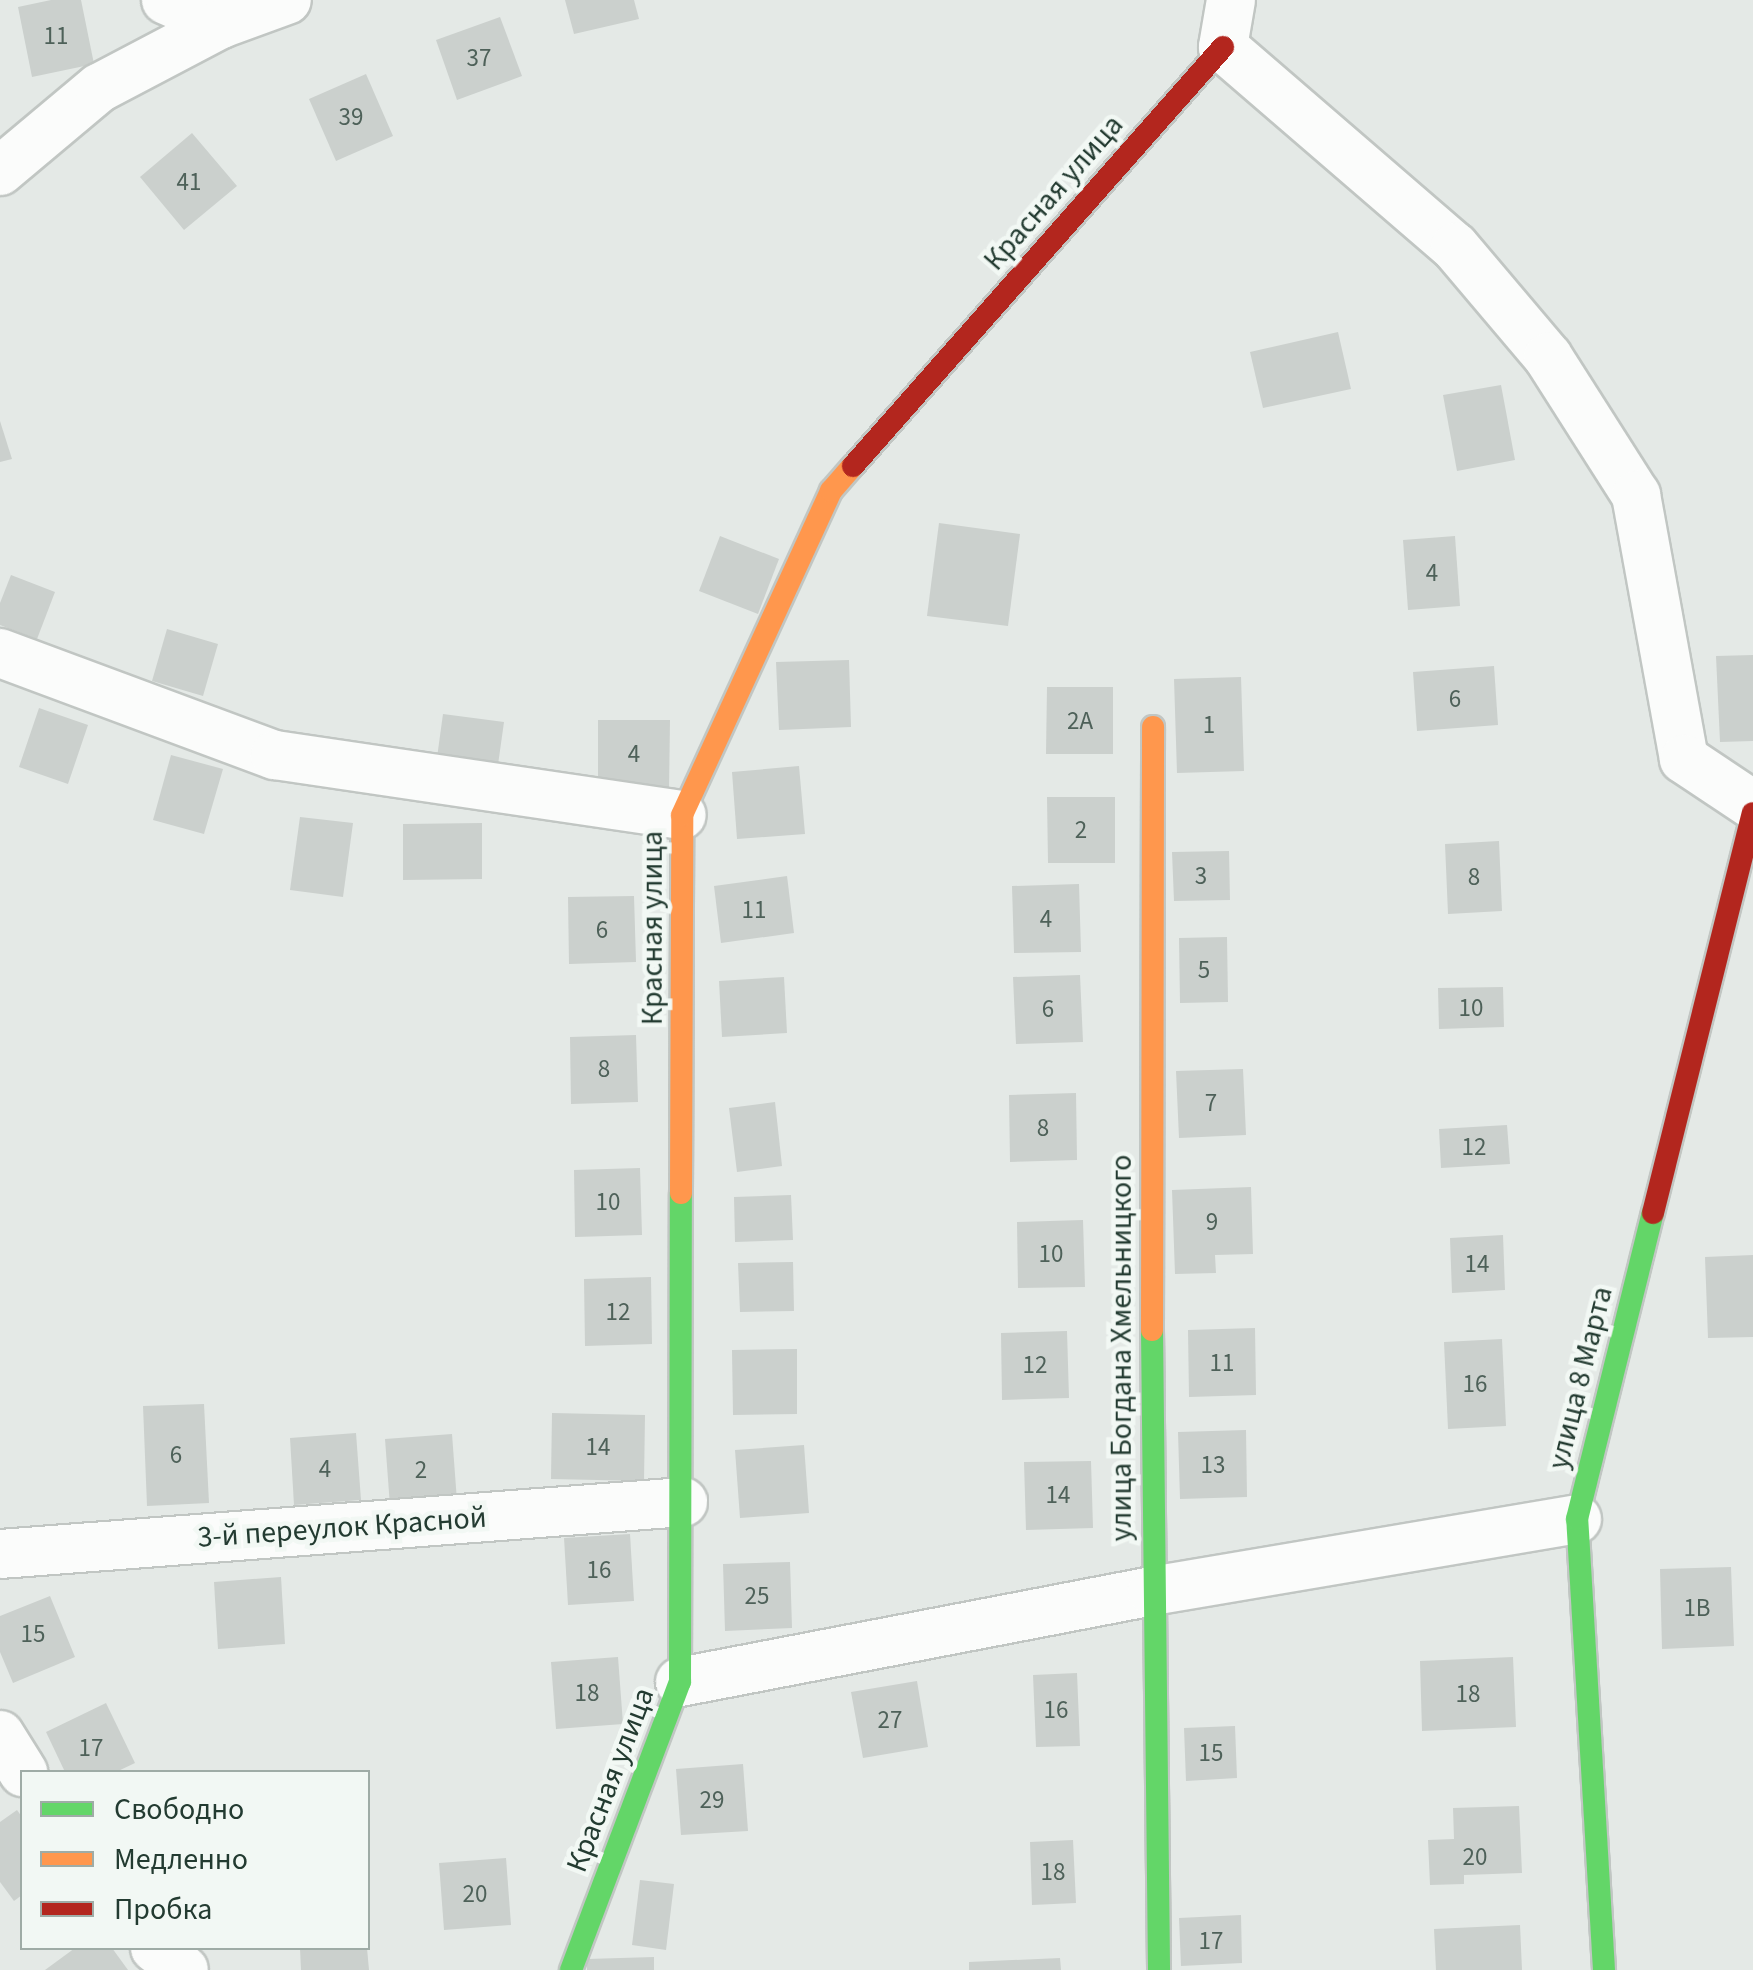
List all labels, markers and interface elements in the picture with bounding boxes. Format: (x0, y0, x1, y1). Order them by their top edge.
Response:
house number: 11 (44, 21, 68, 51)
house number: 37 (467, 43, 491, 73)
house number: 39 (339, 102, 363, 132)
street label: Красная улица (977, 108, 1131, 278)
house number: 41 (177, 167, 201, 197)
house number: 4 (1426, 558, 1438, 588)
house number: 6 (1449, 684, 1461, 714)
house number: 2А (1067, 706, 1093, 736)
house number: 1 (1203, 710, 1215, 740)
house number: 4 (628, 739, 640, 769)
house number: 2 (1075, 815, 1087, 845)
street label: Красная улица (635, 831, 671, 1025)
house number: 3 (1195, 861, 1207, 891)
house number: 8 (1468, 862, 1480, 892)
house number: 11 (742, 895, 766, 925)
house number: 4 (1040, 904, 1052, 934)
house number: 6 (596, 915, 608, 945)
house number: 5 (1198, 955, 1210, 985)
house number: 10 (1459, 993, 1483, 1023)
house number: 6 (1042, 994, 1054, 1024)
house number: 8 (598, 1054, 610, 1084)
house number: 7 (1205, 1088, 1217, 1118)
house number: 8 (1037, 1113, 1049, 1143)
house number: 12 (1462, 1132, 1486, 1162)
street label: улица Богдана Хмельницкого (1104, 1155, 1140, 1541)
house number: 10 (596, 1187, 620, 1217)
house number: 9 (1206, 1207, 1218, 1237)
house number: 10 (1039, 1239, 1063, 1269)
house number: 14 (1465, 1249, 1489, 1279)
street label: улица 8 Марта (1541, 1283, 1621, 1473)
house number: 12 (606, 1297, 630, 1327)
house number: 11 (1210, 1348, 1234, 1378)
house number: 12 (1023, 1350, 1047, 1380)
house number: 16 (1463, 1369, 1487, 1399)
house number: 14 (586, 1432, 610, 1462)
house number: 6 (170, 1440, 182, 1470)
house number: 13 (1201, 1450, 1225, 1480)
house number: 4 (319, 1454, 331, 1484)
house number: 2 (415, 1455, 427, 1485)
house number: 14 (1046, 1480, 1070, 1510)
street label: 3-й переулок Красной (196, 1500, 488, 1556)
house number: 16 (587, 1555, 611, 1585)
house number: 25 (745, 1581, 769, 1611)
house number: 1В (1683, 1593, 1711, 1623)
house number: 15 (21, 1619, 45, 1649)
house number: 18 (575, 1678, 599, 1708)
house number: 18 (1456, 1679, 1480, 1709)
street label: Красная улица (559, 1683, 663, 1877)
house number: 16 (1044, 1695, 1068, 1725)
house number: 27 (878, 1705, 902, 1735)
house number: 17 (79, 1733, 103, 1763)
house number: 15 (1199, 1738, 1223, 1768)
legend (20, 1770, 370, 1950)
house number: 29 (700, 1785, 724, 1815)
text: Свободно (114, 1788, 244, 1831)
text: Медленно (114, 1838, 248, 1881)
house number: 20 (1463, 1842, 1487, 1872)
house number: 18 (1041, 1857, 1065, 1887)
house number: 20 (463, 1879, 487, 1909)
text: Пробка (114, 1888, 212, 1931)
house number: 17 (1199, 1926, 1223, 1956)

